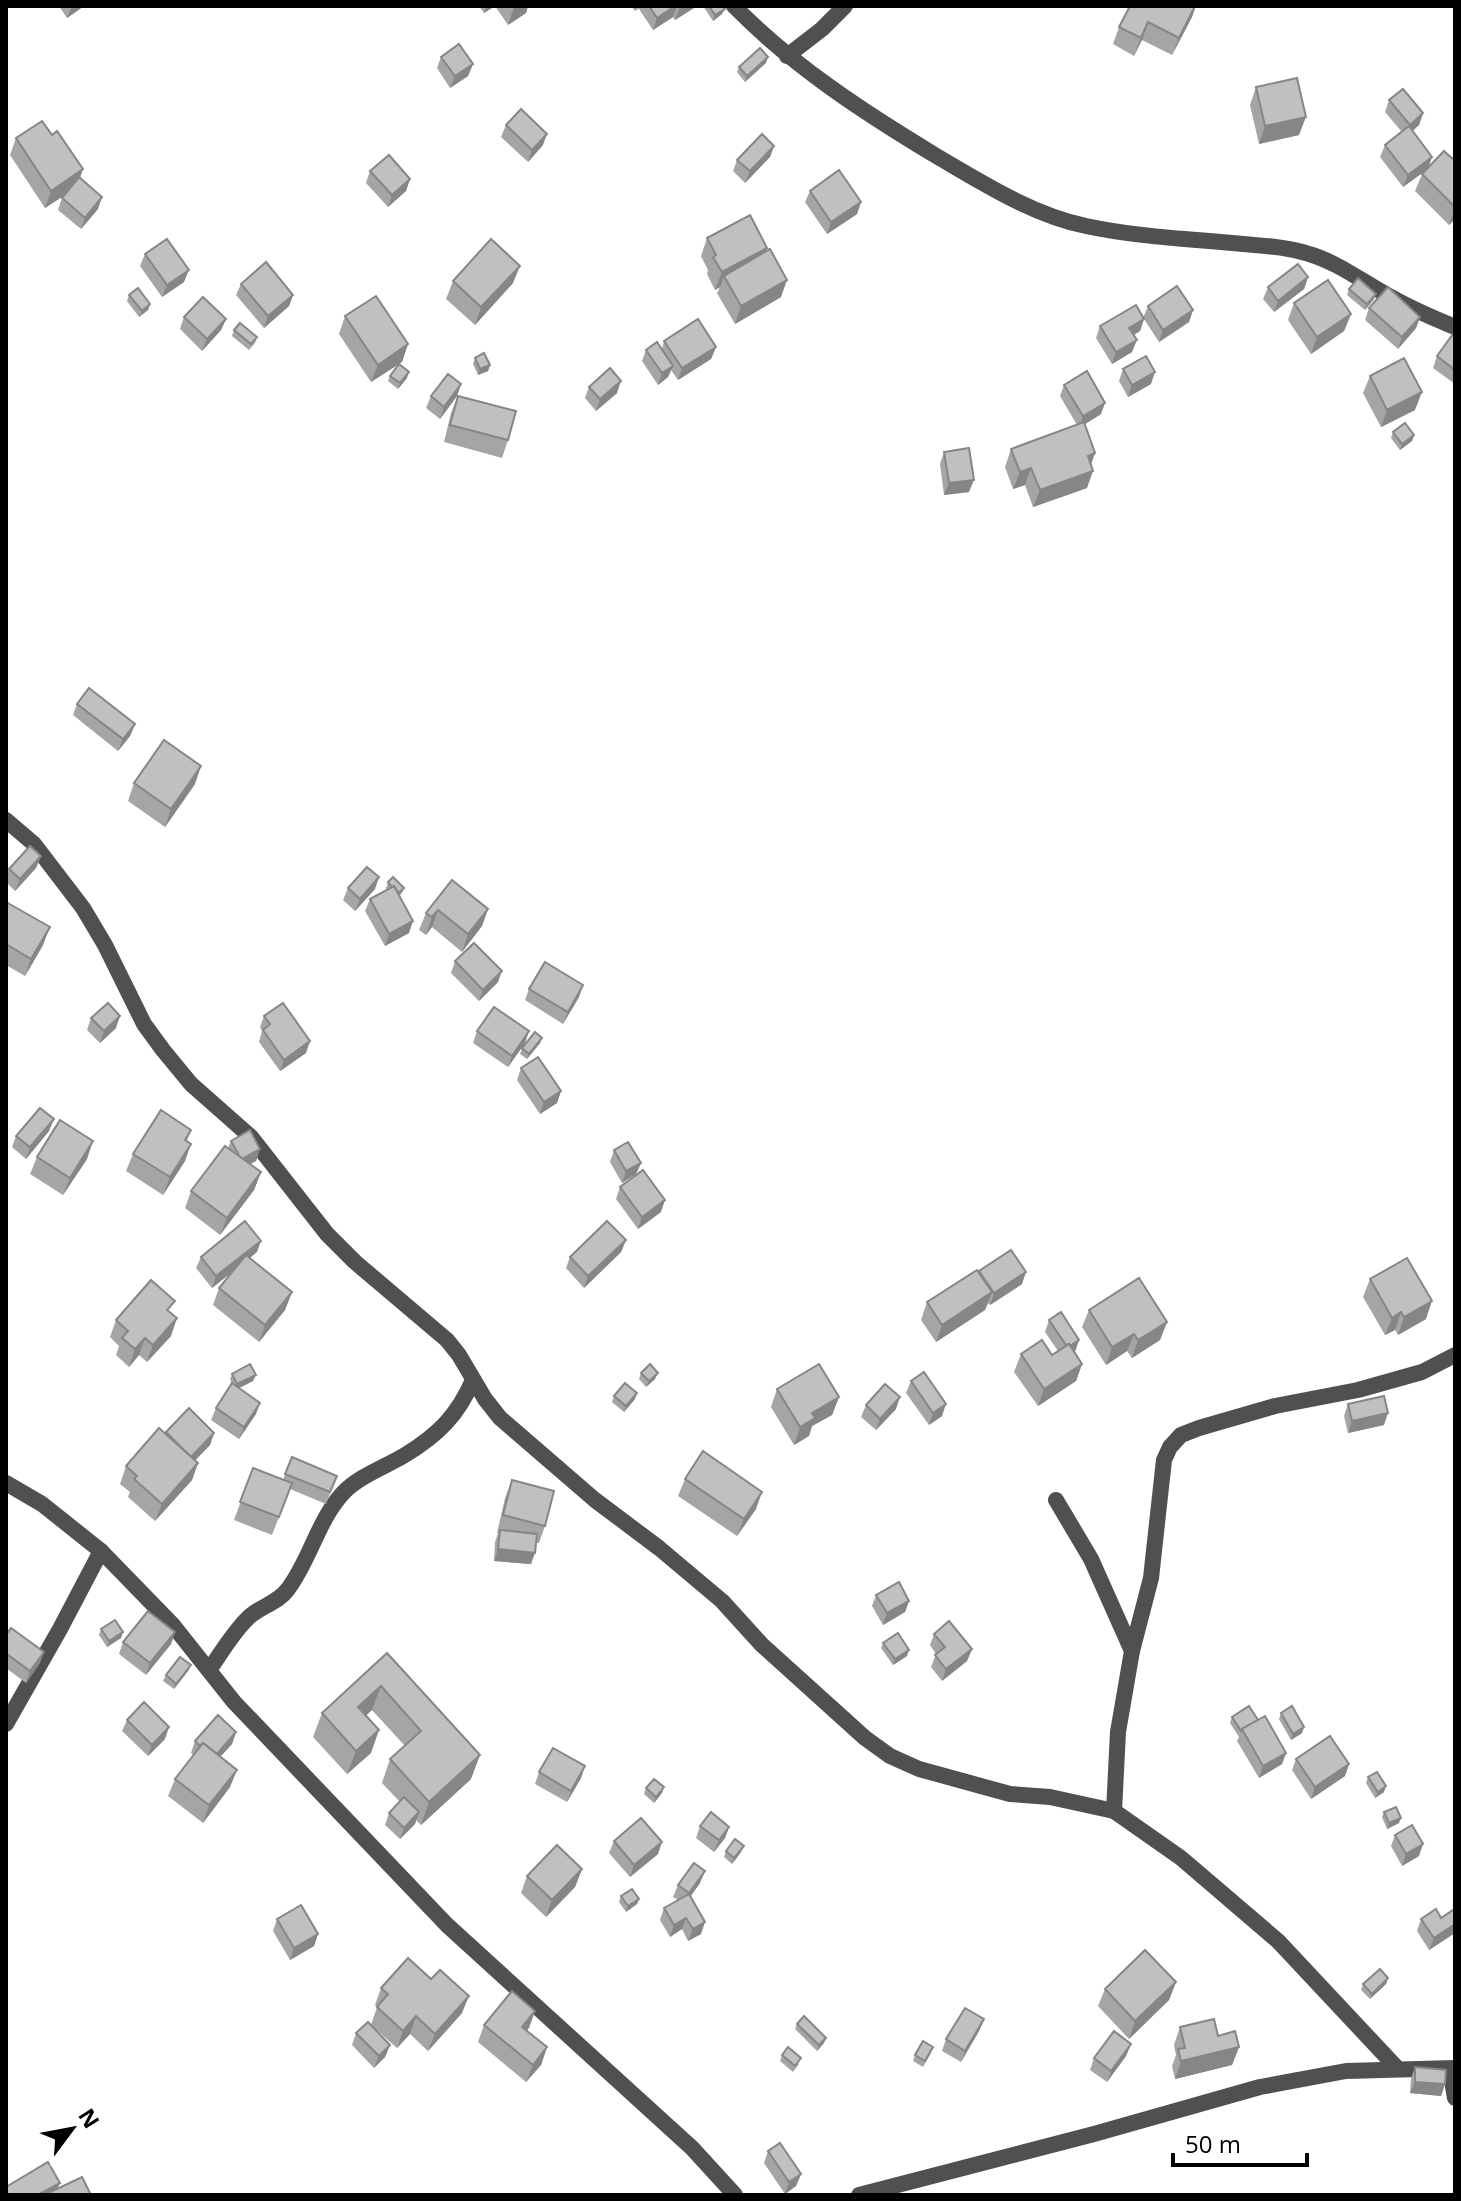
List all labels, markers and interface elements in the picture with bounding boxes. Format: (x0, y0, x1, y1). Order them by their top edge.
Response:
north arrow (32, 2089, 112, 2169)
text: N (72, 2102, 107, 2133)
scale bar (1173, 2117, 1307, 2167)
text: 50 m (1185, 2127, 1241, 2160)

